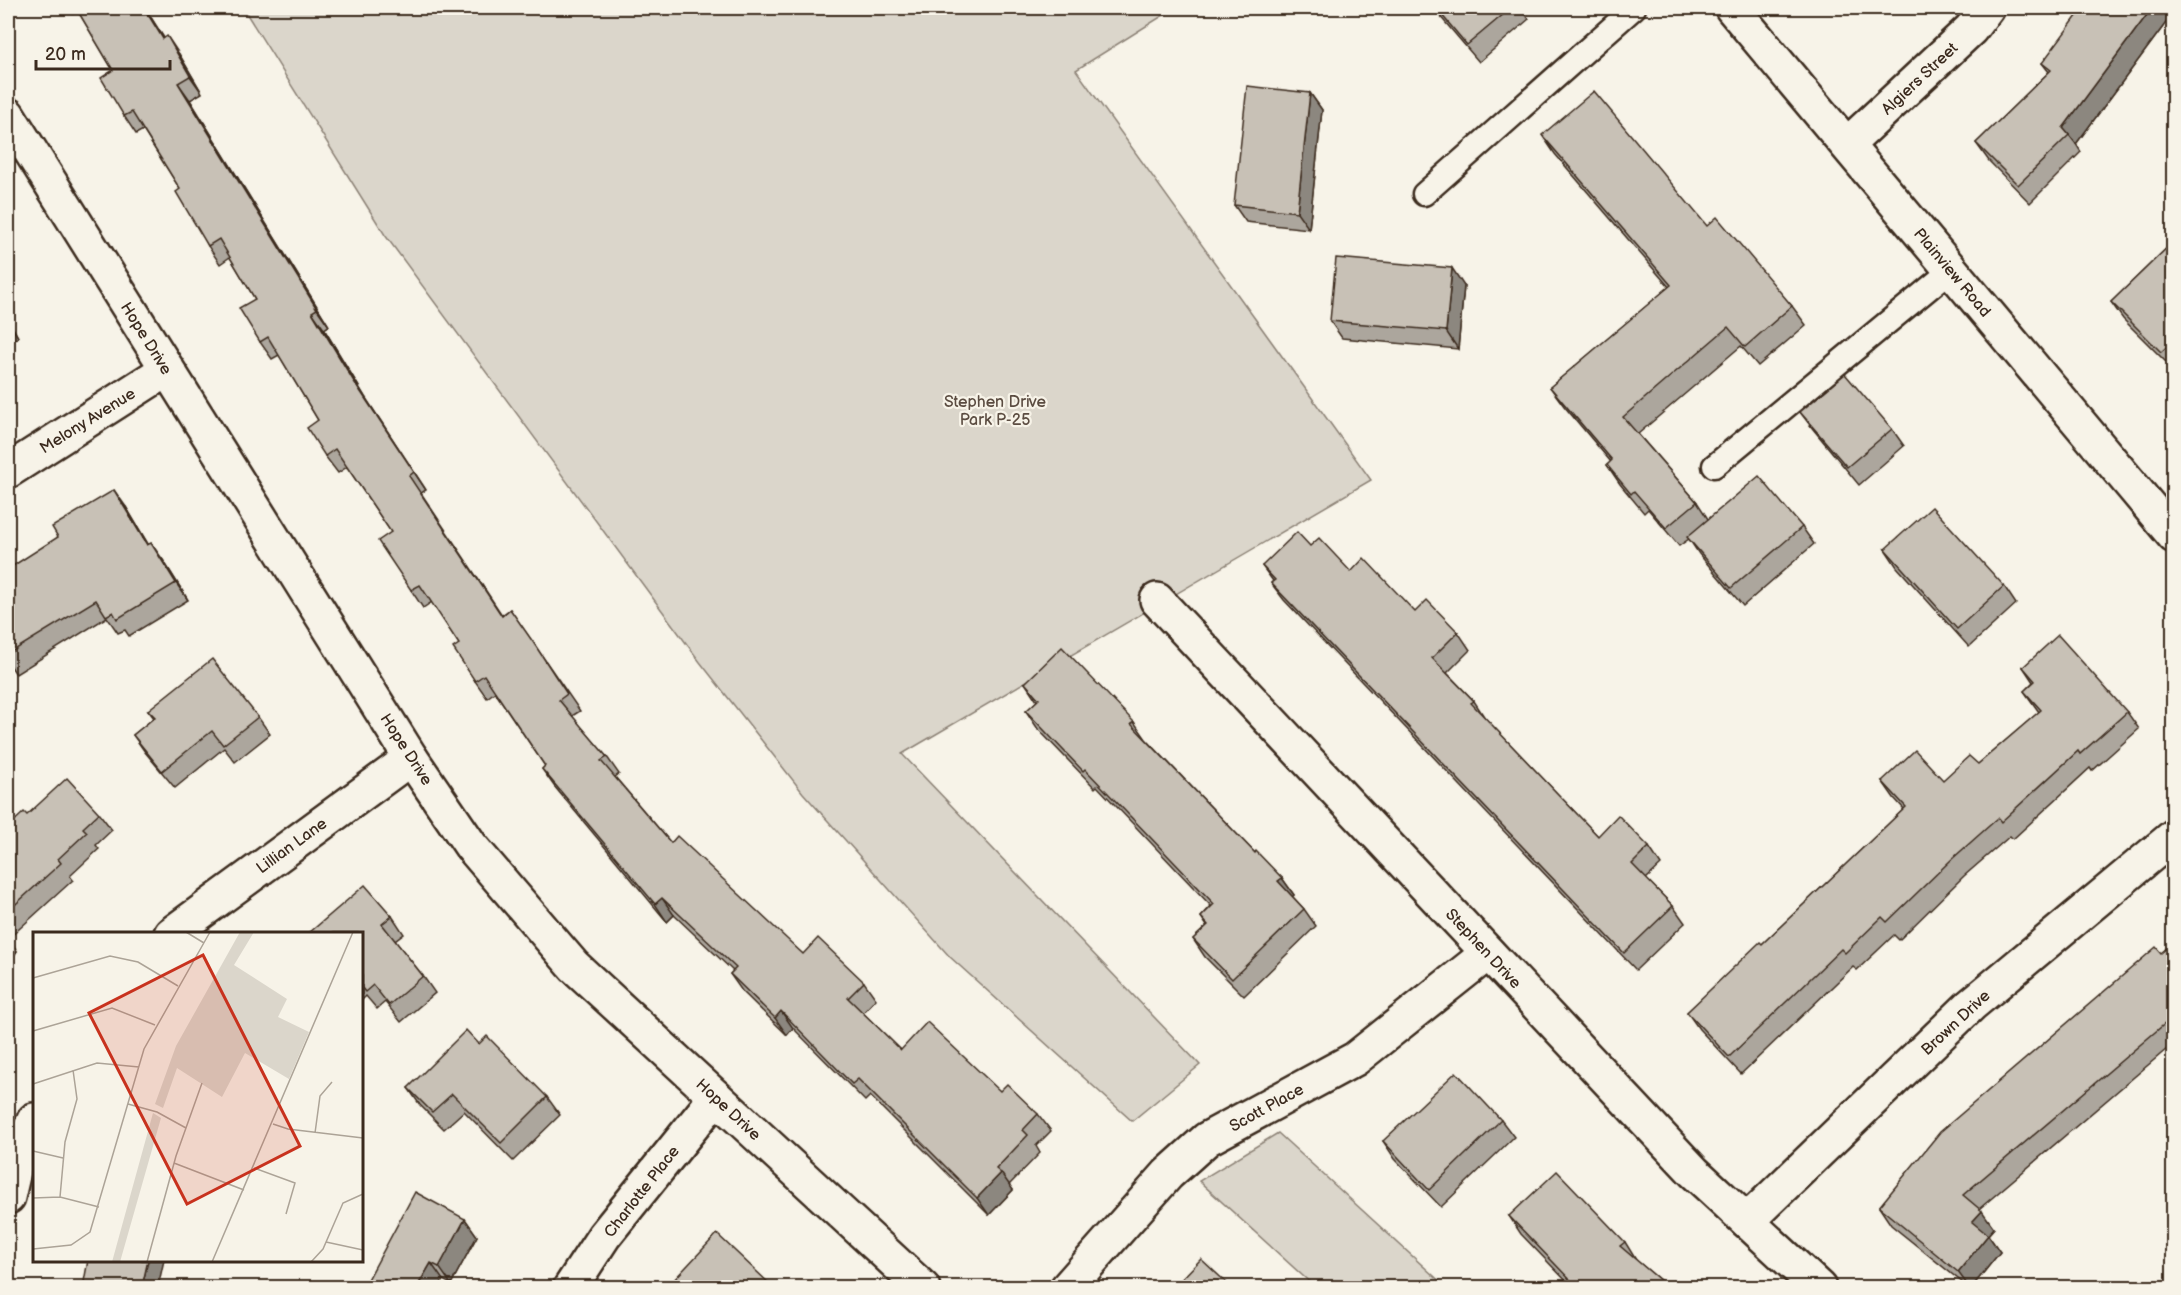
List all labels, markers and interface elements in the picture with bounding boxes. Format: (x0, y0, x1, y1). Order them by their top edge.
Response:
scale bar (36, 33, 170, 71)
street label: Algiers Street (1878, 39, 1962, 119)
text: 20 m (45, 44, 86, 65)
street label: Plainview Road (1909, 225, 1994, 321)
street label: Hope Drive (116, 299, 176, 379)
street label: Melony Avenue (37, 384, 140, 458)
park label: Stephen Drive Park P-25 (944, 393, 1047, 430)
street label: Hope Drive (376, 710, 436, 790)
street label: Lillian Lane (253, 814, 331, 878)
street label: Stephen Drive (1441, 905, 1525, 993)
inset map (33, 932, 363, 1262)
street label: Brown Drive (1918, 986, 1995, 1060)
street label: Hope Drive (692, 1075, 765, 1145)
street label: Scott Place (1226, 1080, 1308, 1136)
street label: Charlotte Place (600, 1142, 684, 1242)

